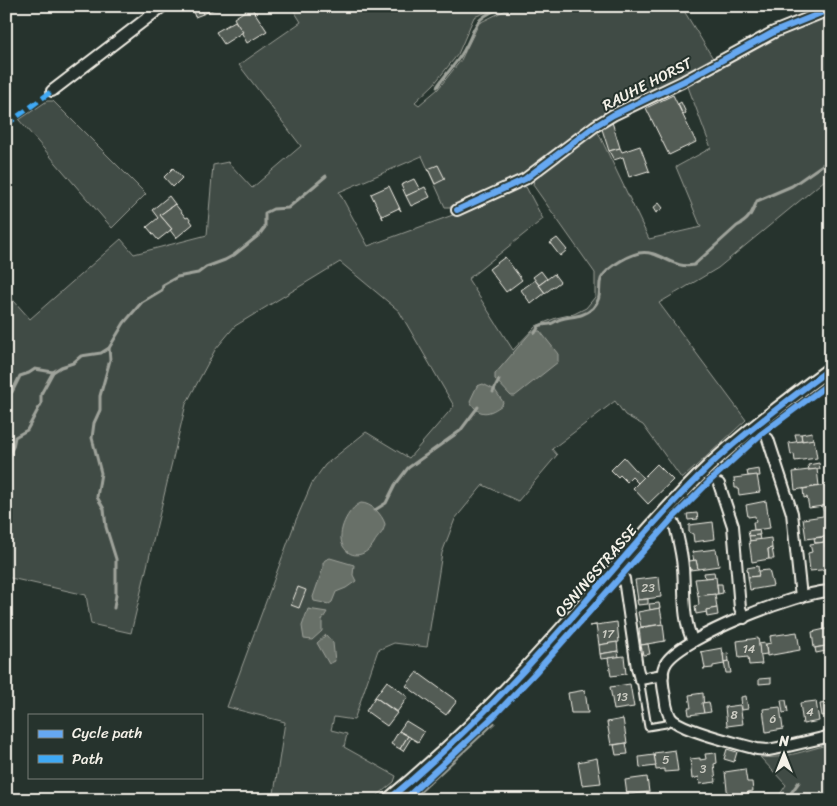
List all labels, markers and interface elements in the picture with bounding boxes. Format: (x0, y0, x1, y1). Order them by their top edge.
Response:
street label: RAUHE HORST (597, 49, 698, 118)
street label: OSNINGSTRASSE (548, 518, 645, 623)
house number: 23 (641, 577, 655, 599)
house number: 17 (602, 623, 615, 645)
house number: 14 (743, 638, 756, 660)
house number: 13 (616, 686, 628, 708)
house number: 4 (806, 701, 814, 723)
house number: 8 (730, 704, 738, 726)
house number: 6 (770, 708, 777, 730)
legend (28, 714, 202, 778)
text: Cycle path (72, 720, 143, 746)
north arrow (760, 728, 810, 778)
text: N (778, 729, 789, 754)
text: Path (72, 746, 103, 772)
house number: 5 (662, 749, 670, 771)
house number: 3 (700, 758, 707, 780)

